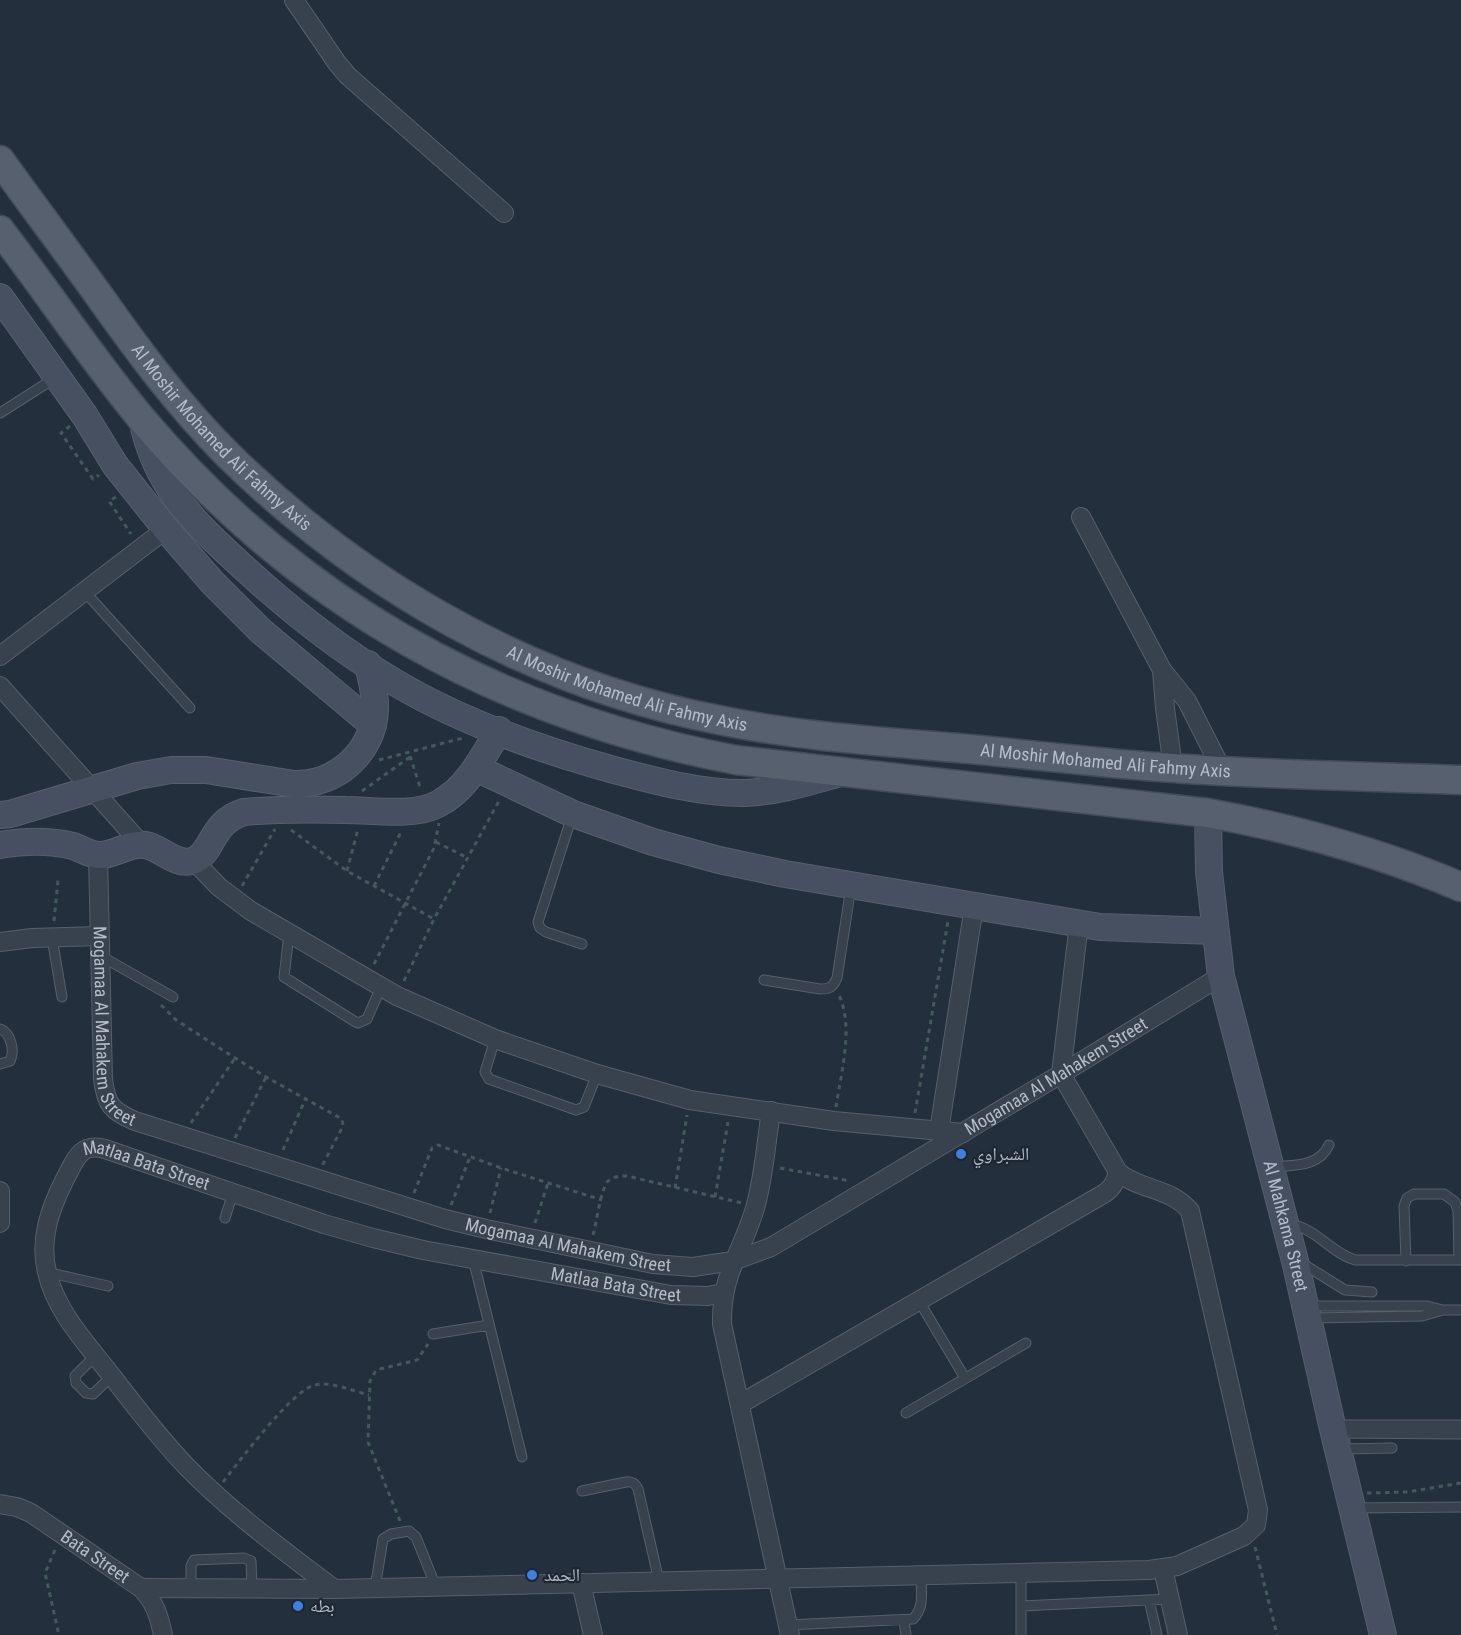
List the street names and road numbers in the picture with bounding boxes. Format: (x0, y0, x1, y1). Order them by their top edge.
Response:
street label: Al Moshir Mohamed Ali Fahmy Axis (128, 340, 316, 535)
street label: Al Moshir Mohamed Ali Fahmy Axis (504, 641, 749, 735)
street label: Al Moshir Mohamed Ali Fahmy Axis (979, 739, 1231, 782)
street label: Mogamaa Al Mahakem Street (90, 926, 139, 1130)
street label: Mogamaa Al Mahakem Street (961, 1013, 1151, 1139)
street label: Matlaa Bata Street (81, 1136, 213, 1194)
street label: Al Mahkama Street (1259, 1158, 1313, 1294)
street label: Mogamaa Al Mahakem Street (463, 1213, 672, 1275)
street label: Matlaa Bata Street (549, 1262, 681, 1305)
street label: Bata Street (57, 1525, 134, 1587)

